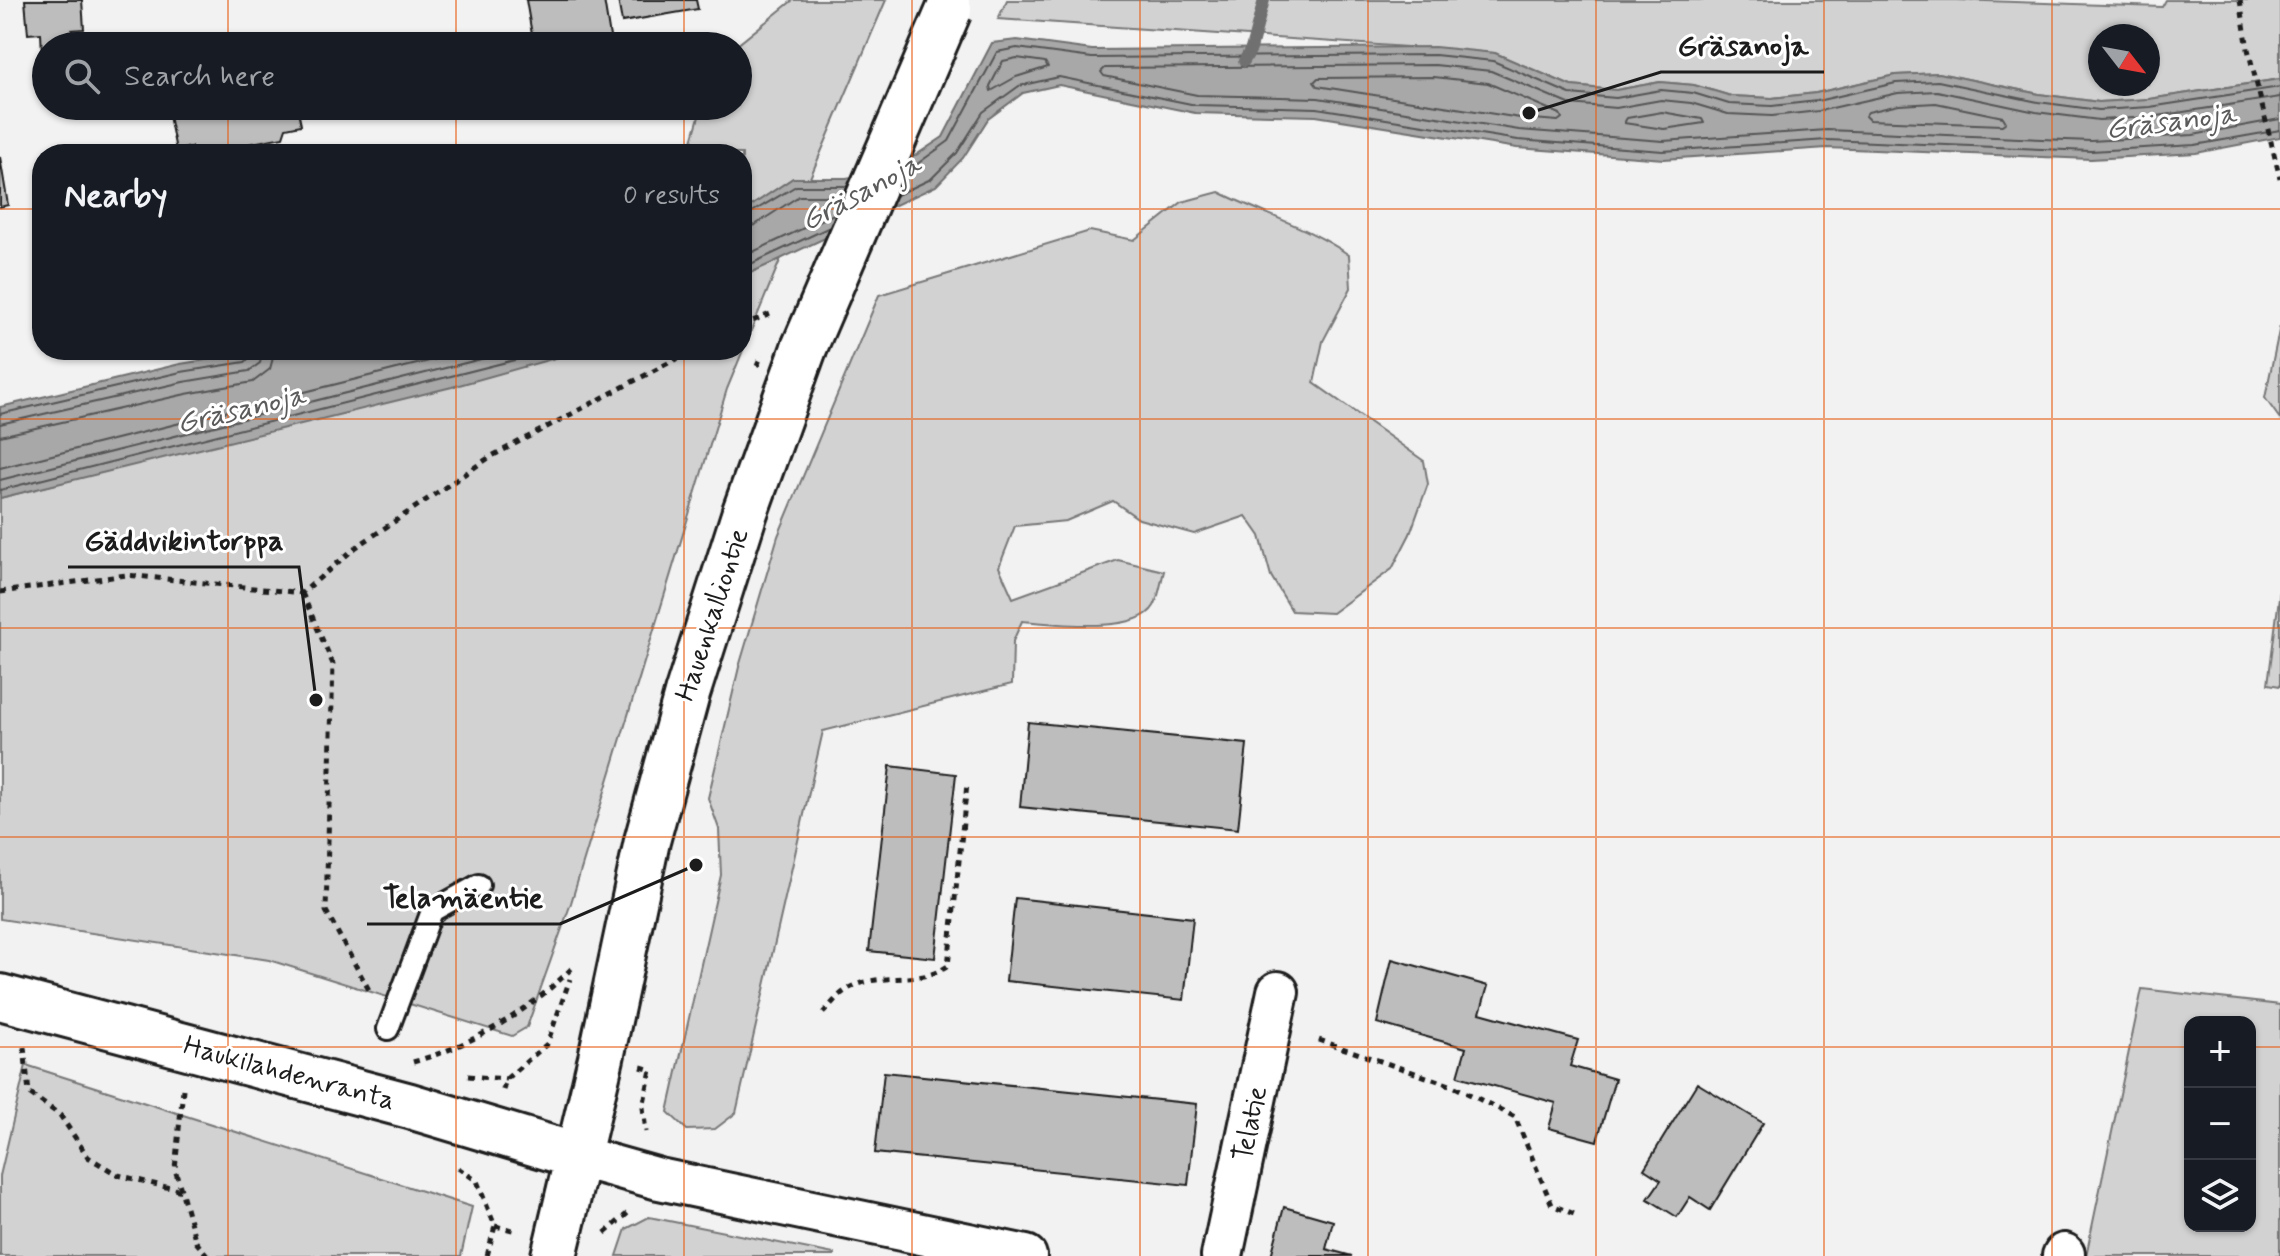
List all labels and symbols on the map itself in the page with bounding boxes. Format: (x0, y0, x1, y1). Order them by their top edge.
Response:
callout: Gräsanoja (1661, 18, 1824, 72)
north arrow (2088, 24, 2160, 96)
text: Gräsanoja (1678, 27, 1809, 67)
water label: Gräsanoja (2104, 95, 2239, 149)
water label: Gräsanoja (794, 145, 929, 241)
water label: Gräsanoja (173, 376, 310, 444)
callout: Gäddvikintorppa (68, 513, 299, 567)
text: Gäddvikintorppa (84, 522, 284, 561)
street label: Hauenkalliontie (668, 524, 758, 706)
callout: Telamäentie (367, 870, 560, 924)
text: Telamäentie (383, 879, 544, 918)
street label: Haukilahdenranta (179, 1028, 399, 1120)
street label: Telatie (1225, 1083, 1277, 1165)

